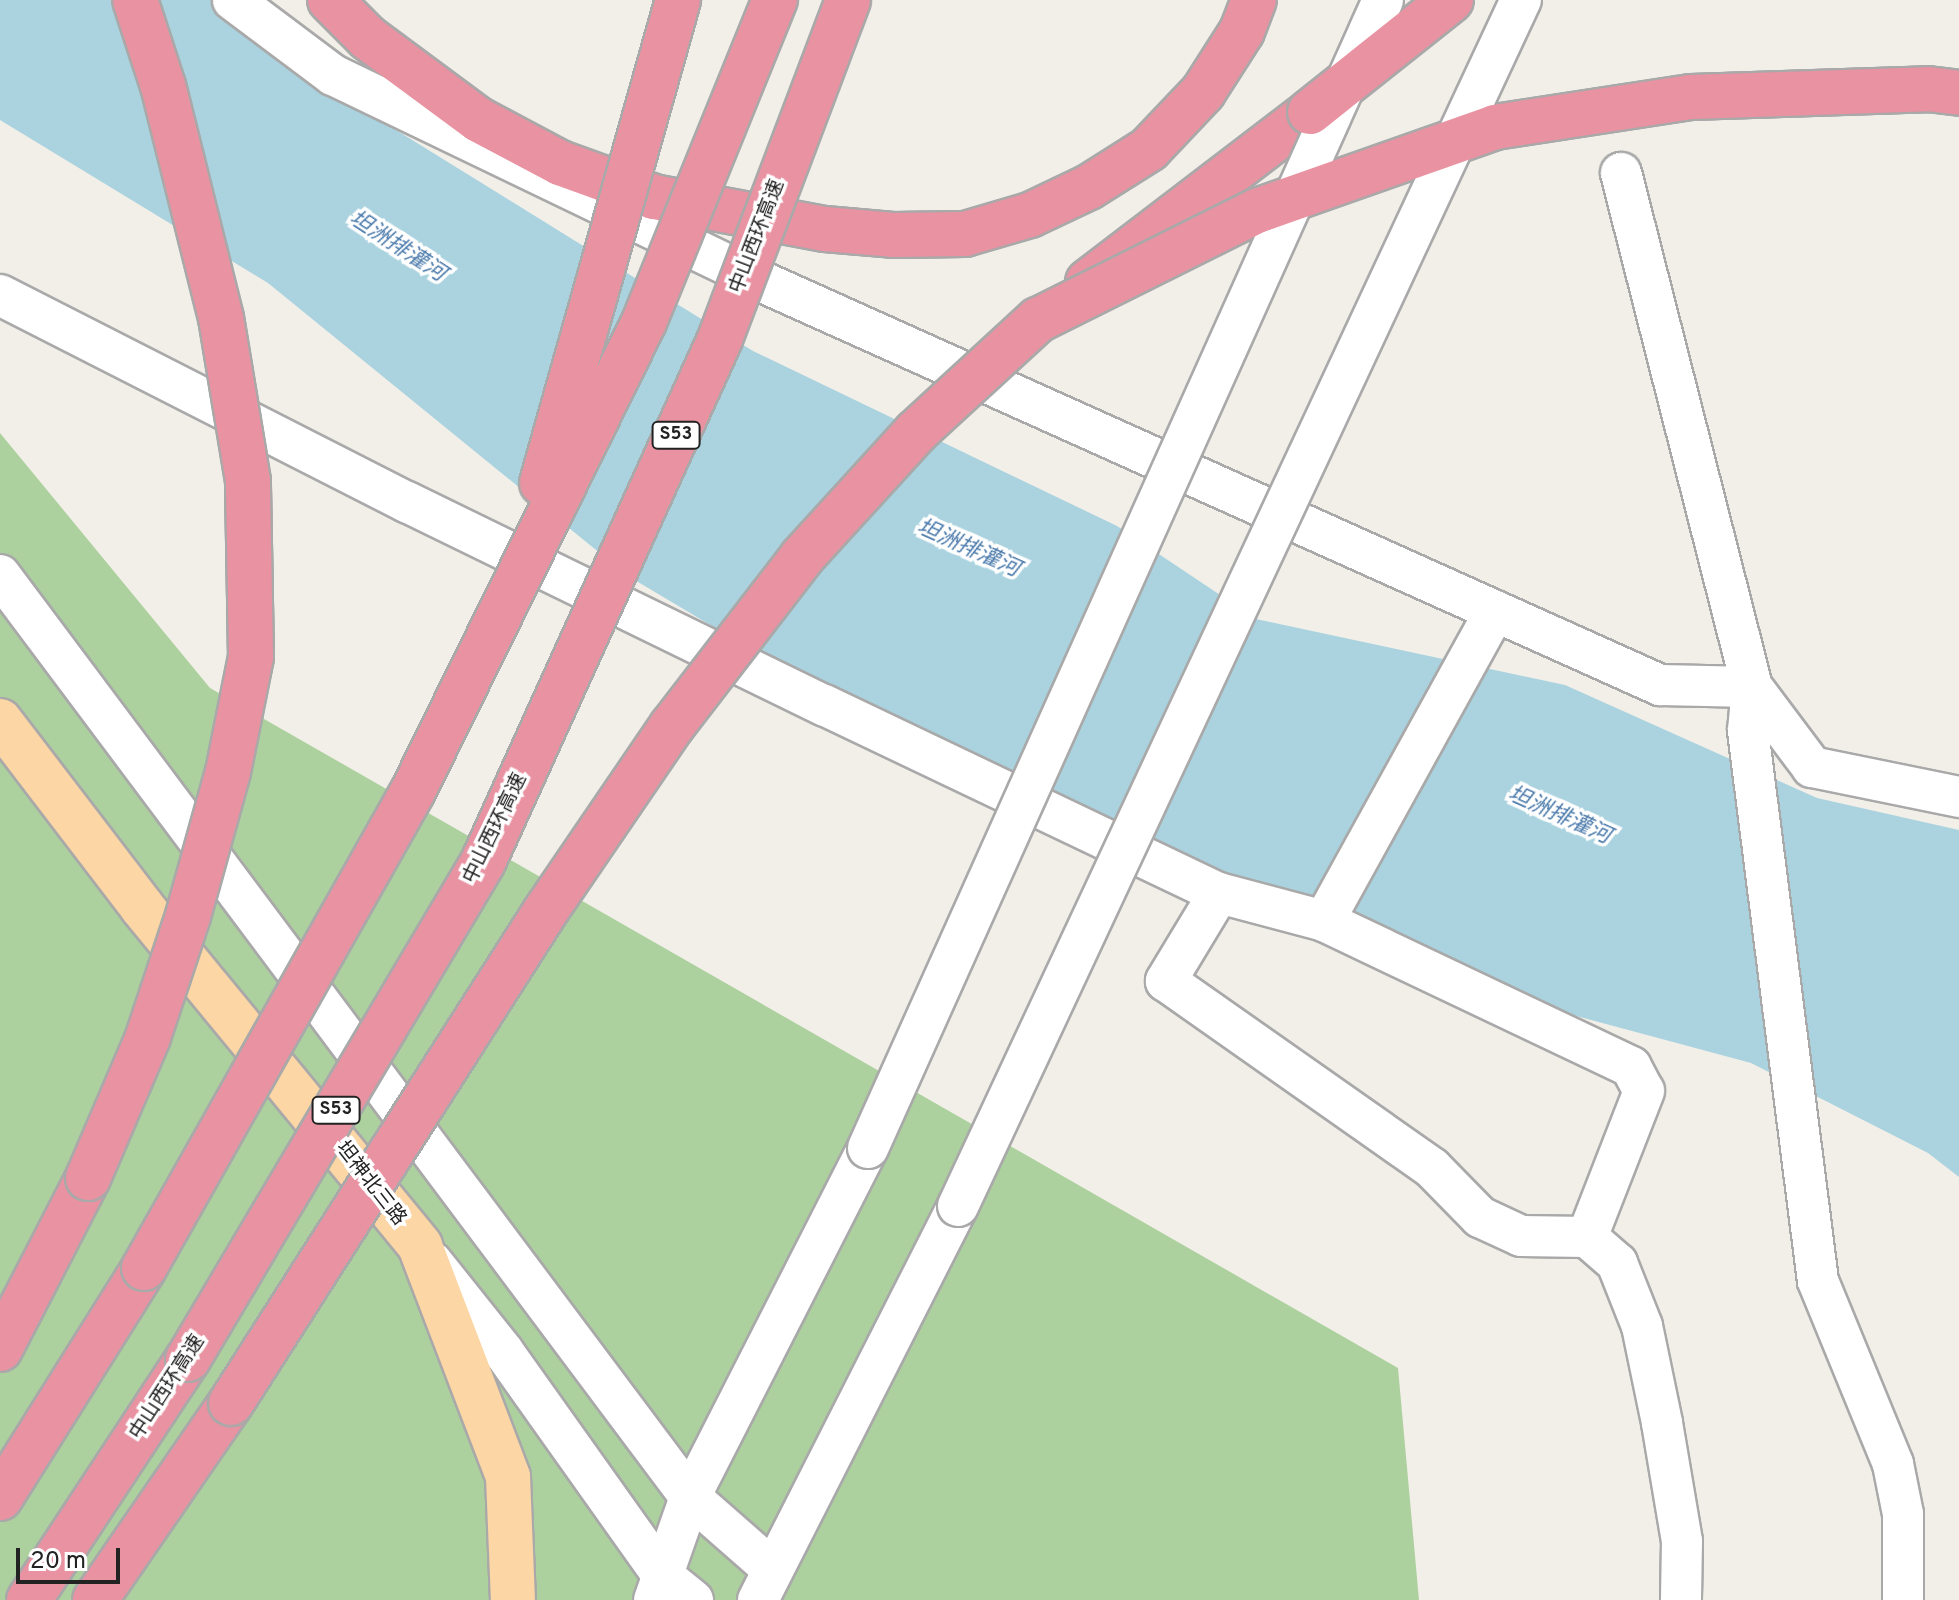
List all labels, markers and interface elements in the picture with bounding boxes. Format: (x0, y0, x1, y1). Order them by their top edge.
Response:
street label: 中山西环高速 (725, 177, 791, 297)
water label: 坦洲排灌河 (344, 206, 450, 288)
road number: S53 (650, 421, 702, 449)
water label: 坦洲排灌河 (912, 515, 1024, 583)
street label: 中山西环高速 (459, 770, 533, 888)
water label: 坦洲排灌河 (1503, 782, 1615, 850)
road number: S53 (310, 1096, 362, 1124)
street label: 坦神北三路 (330, 1137, 410, 1231)
street label: 中山西环高速 (125, 1331, 211, 1445)
scale bar (20, 1532, 124, 1582)
text: 20 m (30, 1547, 86, 1577)

